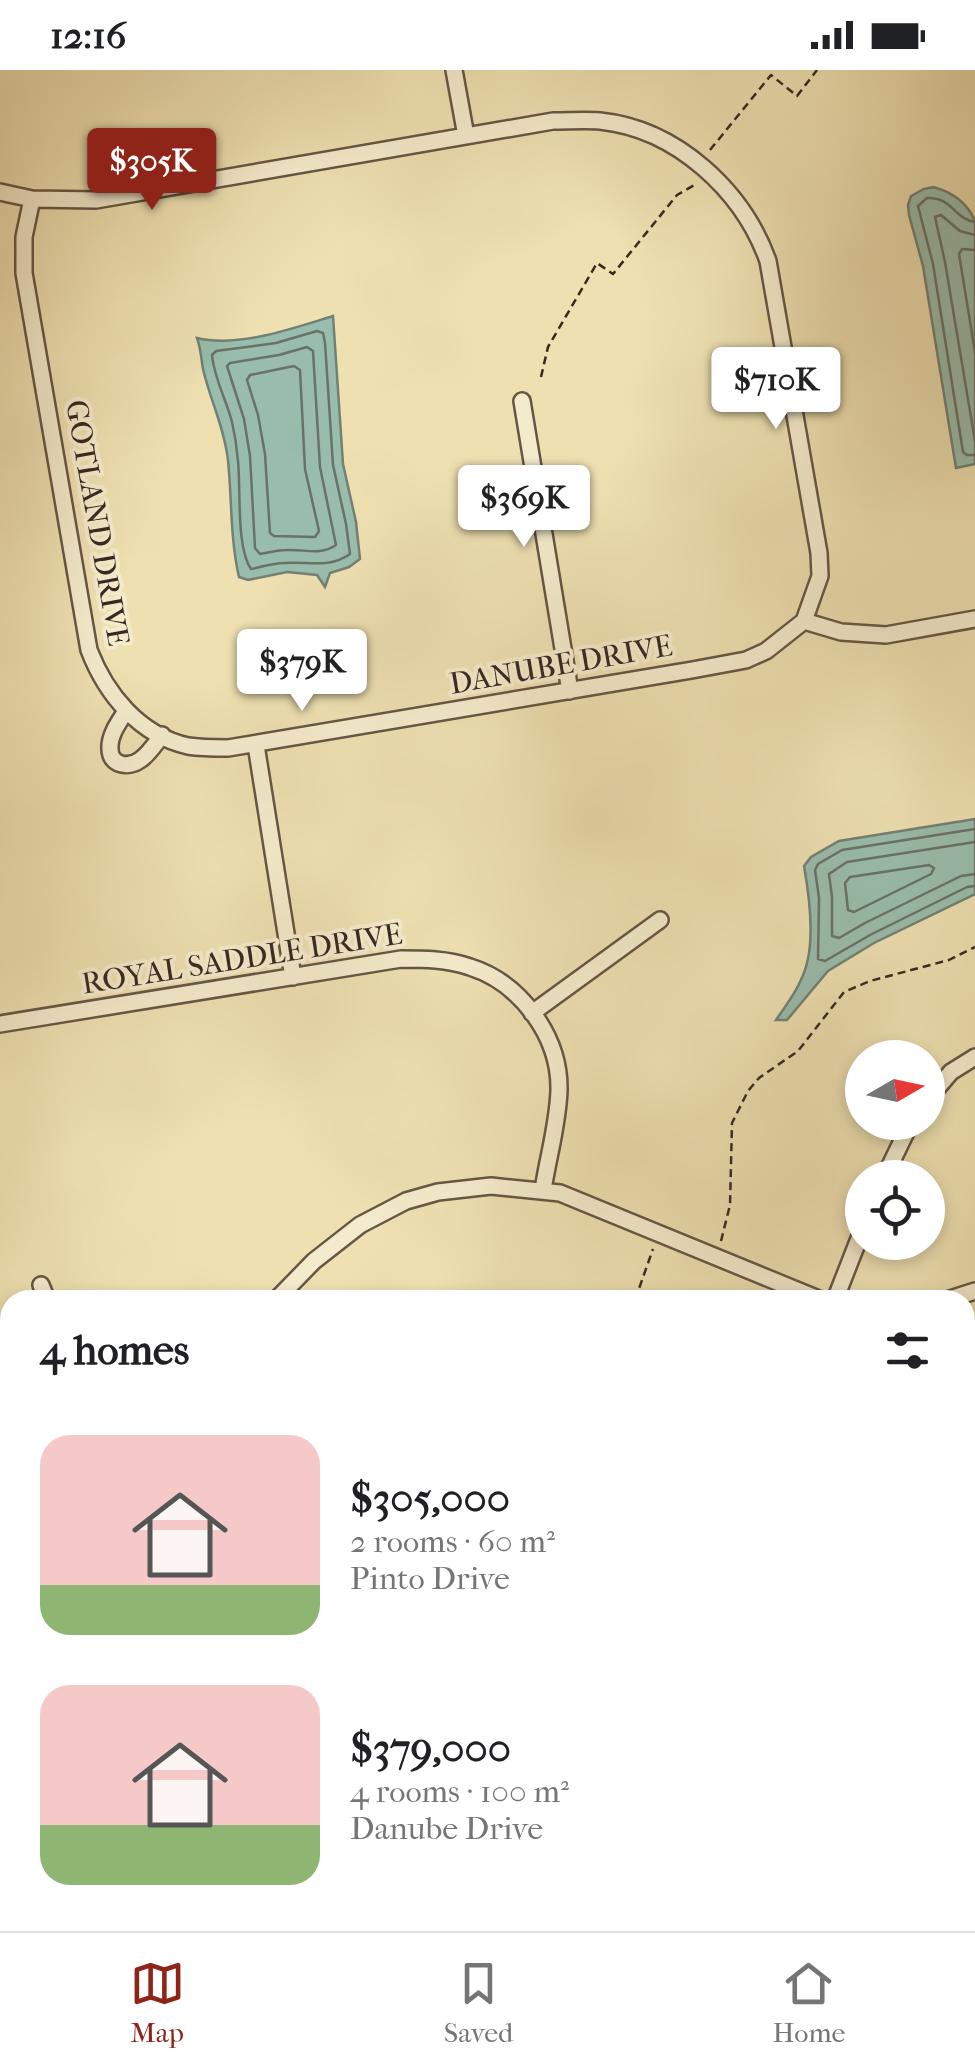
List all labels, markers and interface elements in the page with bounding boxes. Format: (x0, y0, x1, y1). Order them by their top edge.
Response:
text: 12:16 (50, 13, 126, 58)
pin: $305K (82, 128, 222, 213)
text: $305K (109, 142, 195, 179)
pin: $710K (706, 347, 846, 432)
text: $710K (733, 361, 819, 398)
street label: GOTLAND DRIVE (58, 397, 136, 649)
pin: $369K (454, 465, 594, 550)
text: $369K (480, 479, 568, 516)
street label: DANUBE DRIVE (447, 628, 675, 702)
pin: $379K (232, 629, 372, 714)
text: $379K (259, 643, 345, 680)
street label: ROYAL SADDLE DRIVE (79, 916, 405, 1002)
north arrow (845, 1040, 945, 1140)
map controls (845, 1040, 945, 1260)
button: locate (845, 1160, 945, 1260)
icon: filters (880, 1323, 935, 1378)
text: 4 homes (40, 1326, 189, 1375)
text: $305,000 (350, 1474, 510, 1523)
icon: home (120, 1475, 240, 1595)
text: 2 rooms · 60 m² (350, 1523, 555, 1560)
text: Pinto Drive (350, 1560, 510, 1597)
text: $379,000 (350, 1724, 511, 1773)
icon: home (120, 1725, 240, 1845)
text: 4 rooms · 100 m² (350, 1773, 569, 1810)
text: Danube Drive (350, 1810, 543, 1847)
tab: Map (130, 1956, 185, 2049)
tab: Saved (444, 1956, 513, 2049)
tab: Home (773, 1956, 845, 2049)

